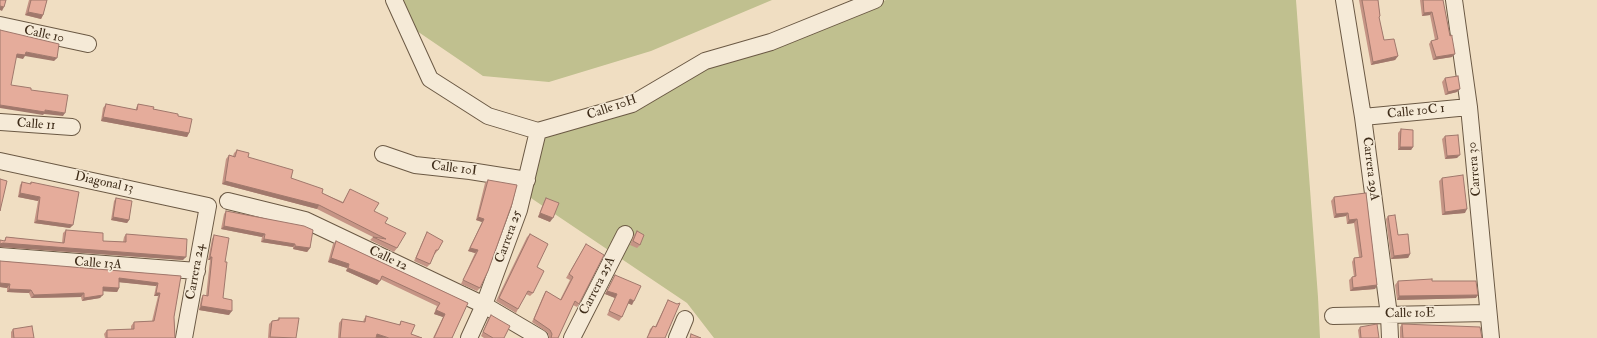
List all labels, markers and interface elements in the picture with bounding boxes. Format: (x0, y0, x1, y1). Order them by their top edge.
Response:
street label: Calle 10 (22, 23, 66, 47)
street label: Calle 10H (585, 92, 639, 124)
street label: Calle 10C 1 (1386, 101, 1446, 123)
street label: Calle 11 (16, 116, 56, 134)
street label: Carrera 29A (1358, 136, 1382, 202)
street label: Carrera 30 (1465, 141, 1485, 197)
street label: Calle 10I (430, 158, 478, 180)
street label: Diagonal 13 (73, 169, 135, 197)
street label: Carrera 25 (492, 208, 526, 266)
street label: Carrera 24 (183, 243, 209, 301)
street label: Calle 12 (366, 243, 410, 275)
street label: Carrera 25A (577, 254, 619, 318)
street label: Calle 13A (74, 255, 122, 273)
street label: Calle 10E (1385, 306, 1435, 322)

